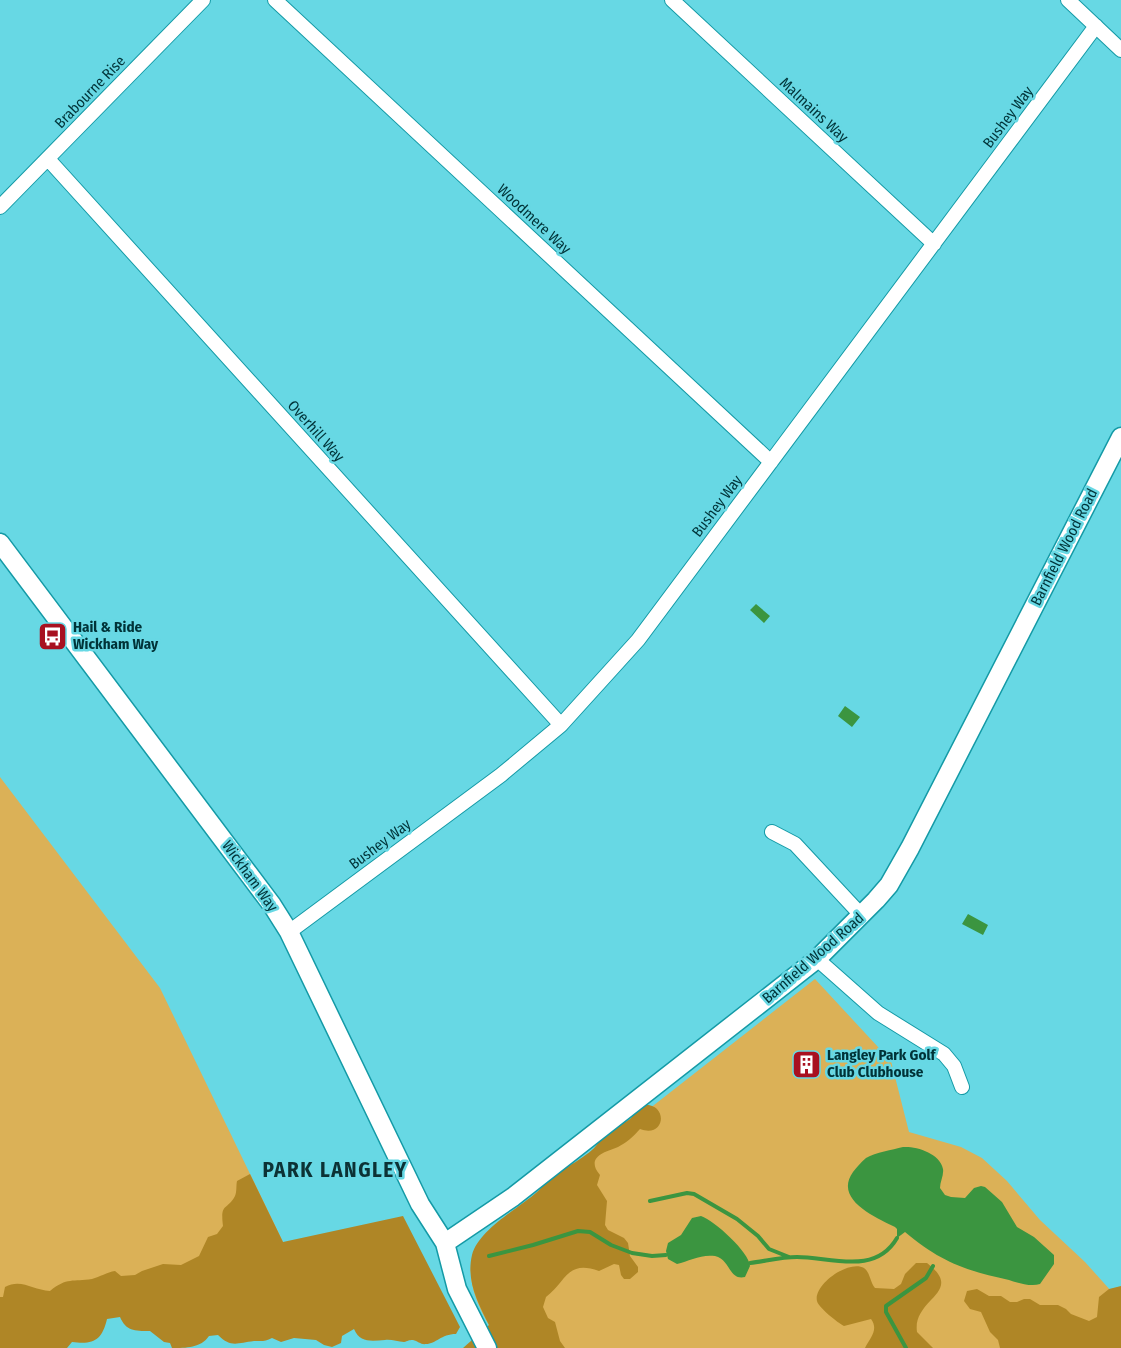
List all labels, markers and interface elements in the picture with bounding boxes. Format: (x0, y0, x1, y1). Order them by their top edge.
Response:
street label: Brabourne Rise (51, 52, 129, 132)
street label: Malmains Way (776, 74, 852, 146)
street label: Bushey Way (979, 82, 1037, 151)
street label: Woodmere Way (493, 180, 575, 258)
street label: Overhill Way (284, 397, 348, 466)
street label: Bushey Way (688, 471, 746, 540)
street label: Barnfield Wood Road (1027, 485, 1101, 609)
place label: Hail & Ride Wickham Way (73, 618, 159, 653)
bus stop icon: Hail & Ride Wickham Way (36, 620, 68, 652)
street label: Bushey Way (346, 815, 415, 873)
street label: Wickham Way (218, 837, 282, 915)
street label: Barnfield Wood Road (758, 909, 868, 1007)
place label: Langley Park Golf Club Clubhouse (827, 1046, 937, 1081)
building icon: Langley Park Golf Club Clubhouse (790, 1048, 822, 1080)
district label: PARK LANGLEY (262, 1157, 408, 1183)

